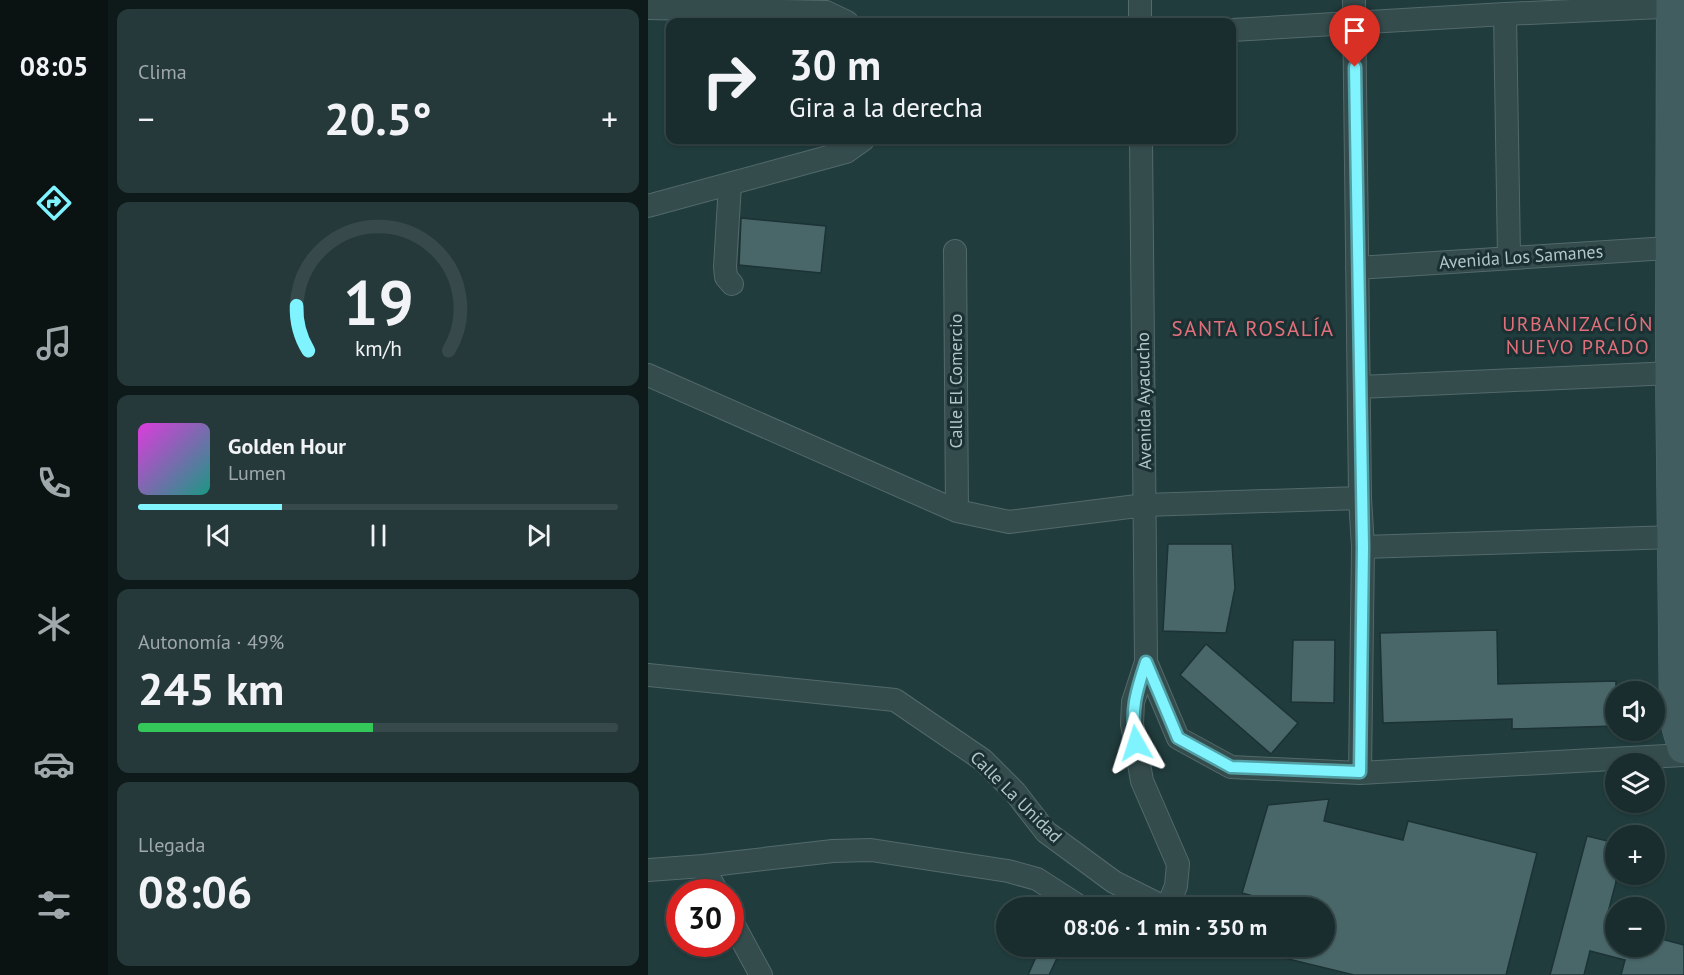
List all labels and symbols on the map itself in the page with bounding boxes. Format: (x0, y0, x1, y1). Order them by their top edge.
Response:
pin (1329, 5, 1380, 67)
street label: Avenida Los Samanes (1438, 239, 1604, 274)
district label: URBANIZACIÓN NUEVO PRADO (1502, 311, 1654, 360)
street label: Calle El Comercio (944, 314, 967, 448)
district label: SANTA ROSALÍA (1172, 315, 1334, 342)
street label: Avenida Ayacucho (1131, 332, 1156, 470)
position arrow (1104, 711, 1168, 775)
street label: Calle La Unidad (966, 746, 1067, 847)
speed limit sign: 30 (666, 879, 744, 957)

